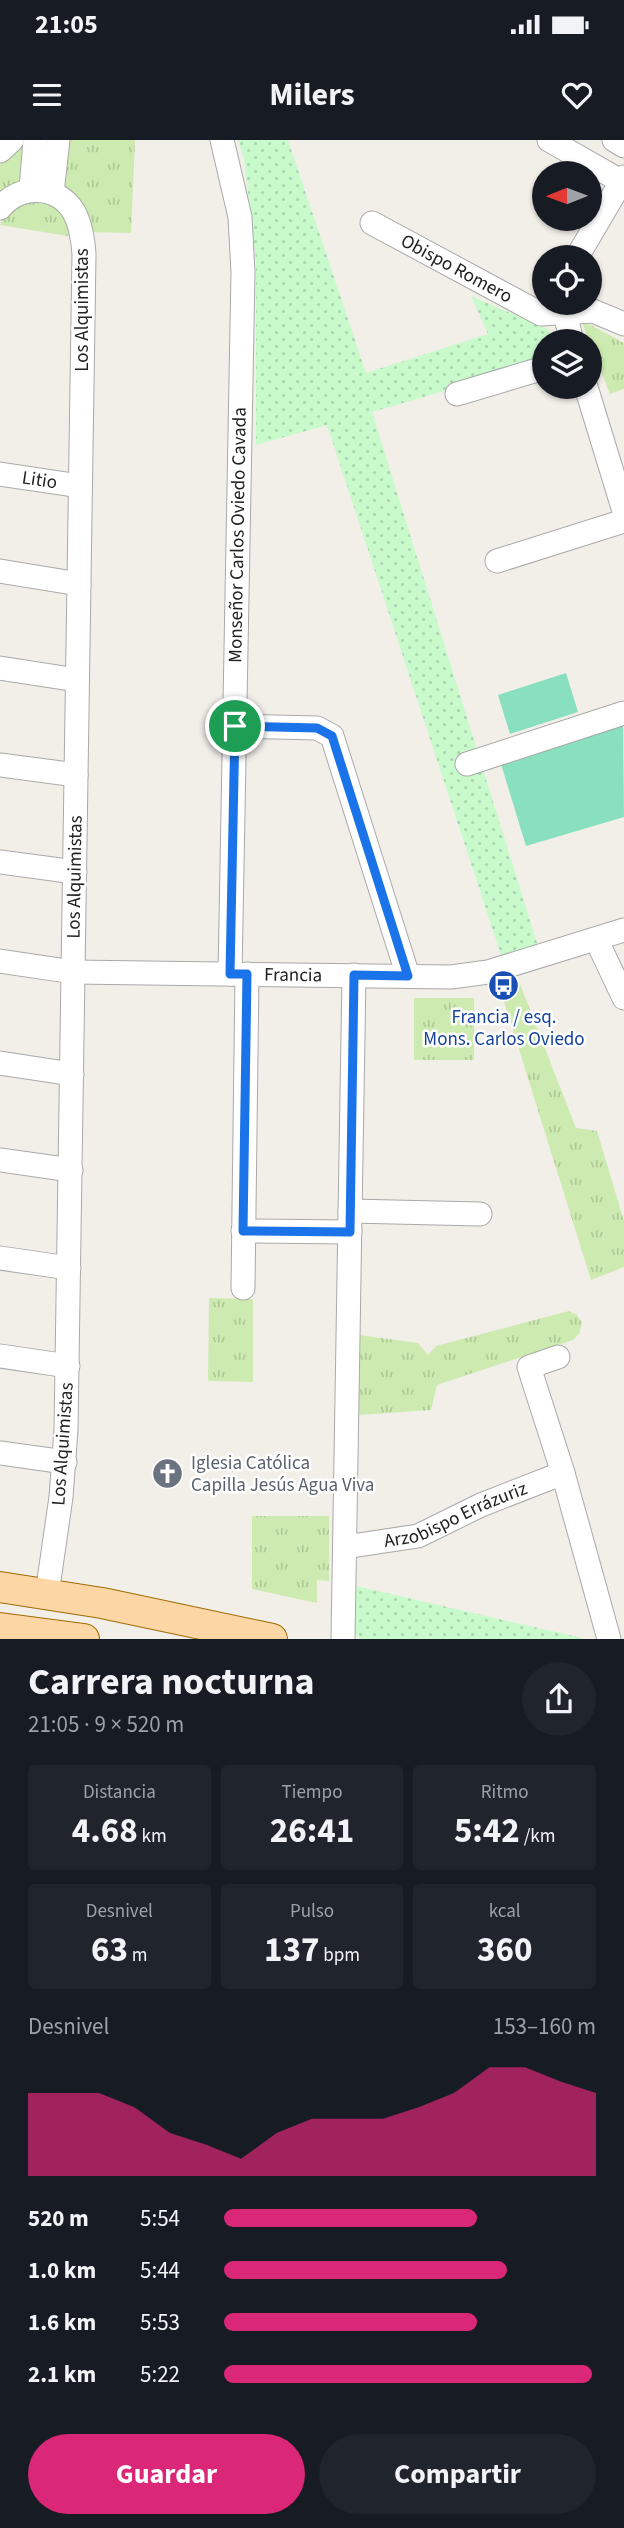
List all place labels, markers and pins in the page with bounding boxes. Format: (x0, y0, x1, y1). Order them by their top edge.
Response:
pin (205, 696, 265, 756)
bus stop icon: Francia / esq. Mons. Carlos Oviedo (487, 969, 521, 1003)
place label: Francia / esq. Mons. Carlos Oviedo (423, 1004, 585, 1053)
place label: Iglesia Católica Capilla Jesús Agua Viva (191, 1450, 374, 1499)
church icon: Iglesia Católica Capilla Jesús Agua Viva (151, 1457, 185, 1491)

